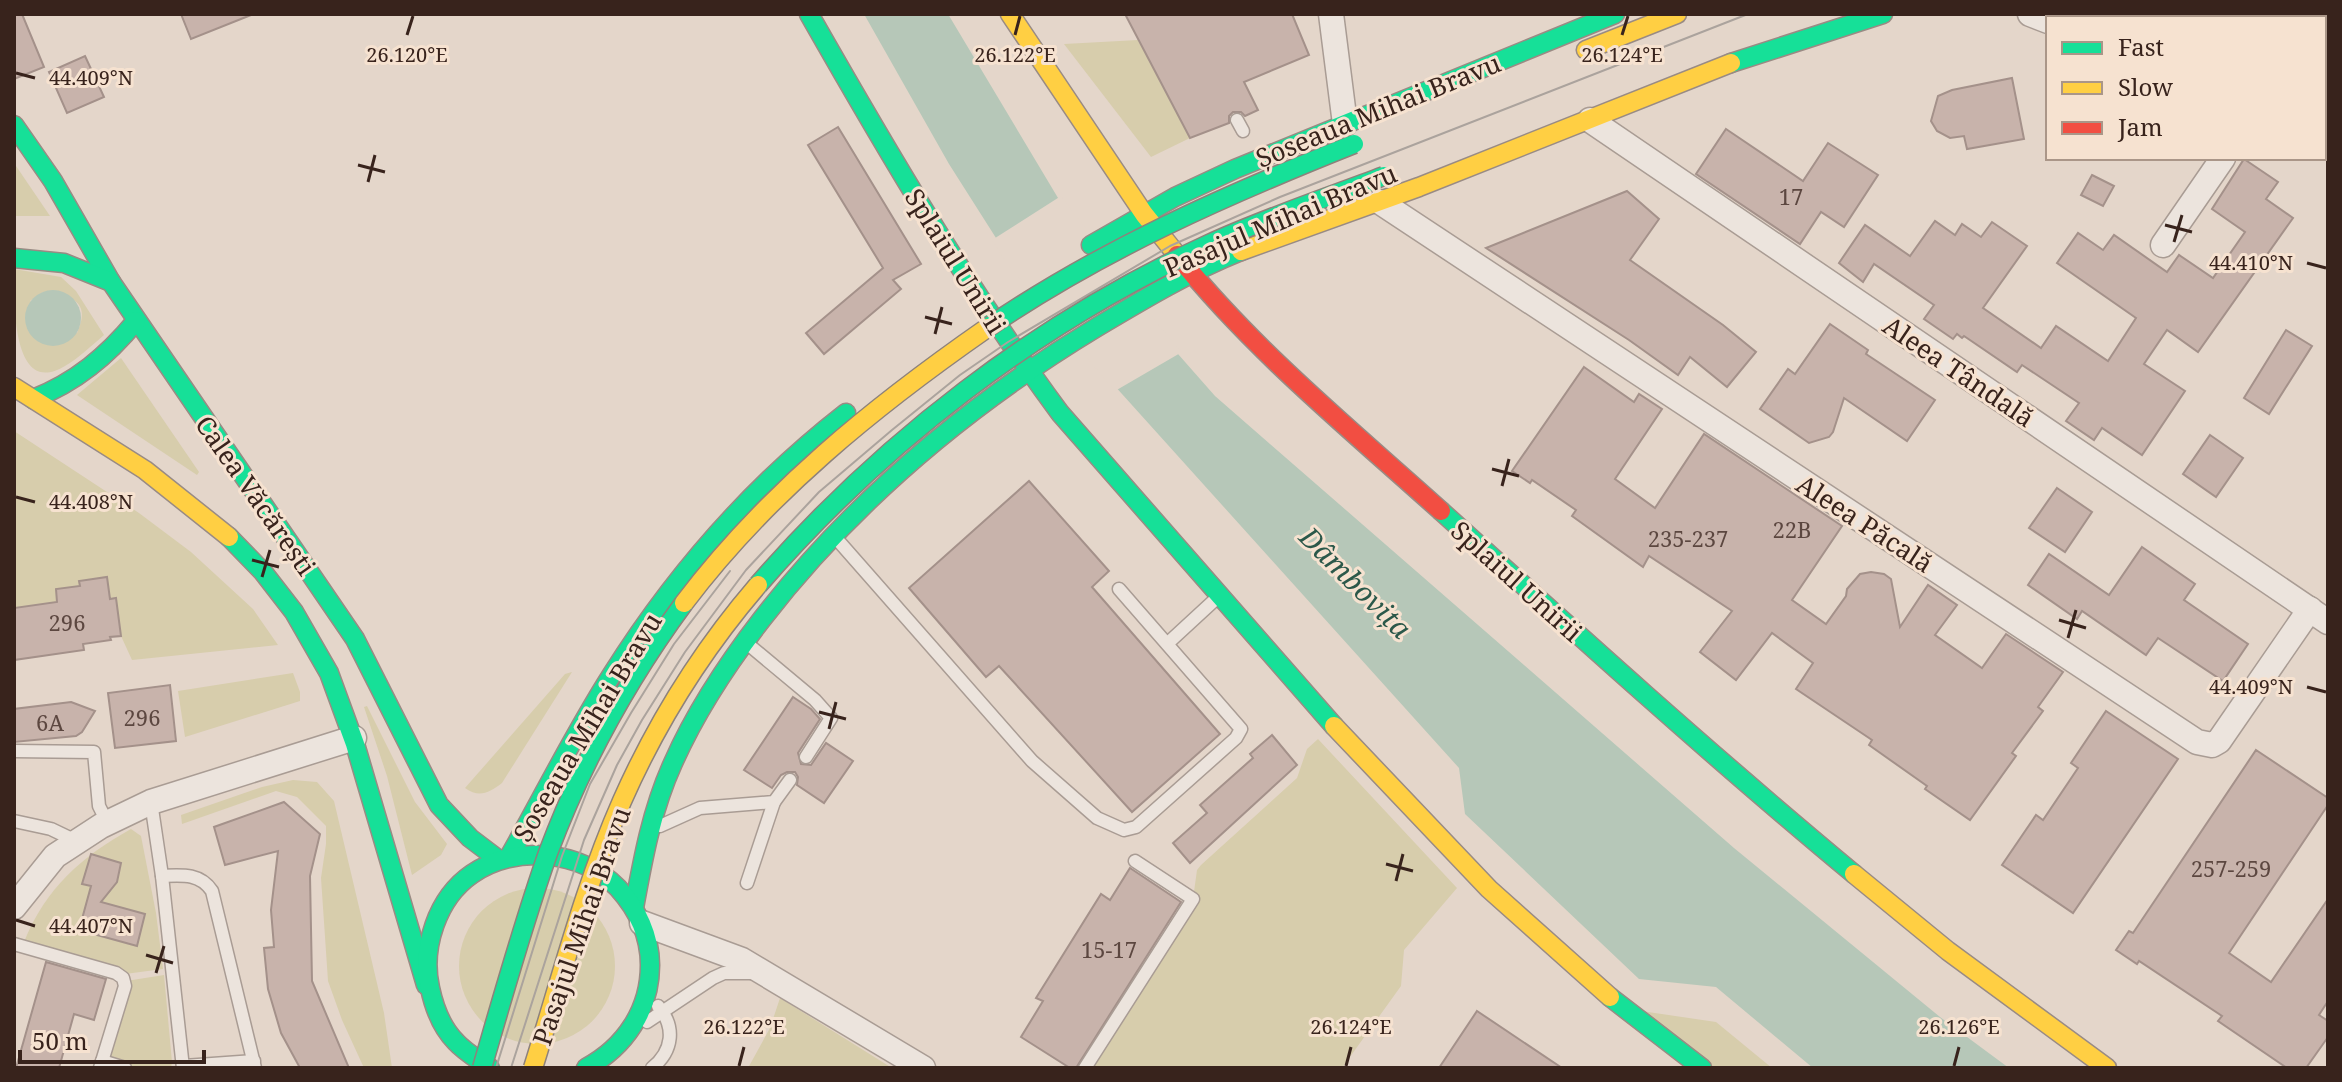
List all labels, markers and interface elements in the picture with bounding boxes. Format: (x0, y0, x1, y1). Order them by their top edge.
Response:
legend (2046, 16, 2326, 160)
text: Fast (2118, 30, 2164, 63)
text: 26.120°E (366, 41, 448, 68)
text: 26.122°E (974, 41, 1056, 68)
text: 26.124°E (1581, 41, 1663, 68)
street label: Șoseaua Mihai Bravu (1250, 44, 1506, 176)
text: 44.409°N (49, 64, 133, 91)
text: Slow (2118, 70, 2173, 103)
text: Jam (2117, 110, 2163, 143)
street label: Pasajul Mihai Bravu (1158, 155, 1402, 285)
street label: Splaiul Unirii (897, 181, 1015, 341)
house number: 17 (1779, 181, 1803, 211)
text: 44.410°N (2209, 249, 2293, 276)
street label: Aleea Tândală (1876, 307, 2042, 435)
street label: Calea Văcărești (188, 408, 324, 582)
street label: Aleea Păcală (1790, 465, 1940, 581)
text: 44.408°N (49, 488, 133, 515)
street label: Splaiul Unirii (1444, 512, 1590, 650)
house number: 22B (1773, 514, 1811, 544)
water label: Dâmbovița (1291, 517, 1421, 647)
house number: 235-237 (1648, 523, 1728, 553)
street label: Șoseaua Mihai Bravu (504, 606, 670, 848)
house number: 296 (49, 607, 85, 637)
text: 44.409°N (2209, 673, 2293, 700)
house number: 296 (124, 702, 160, 732)
house number: 6A (36, 707, 64, 737)
street label: Pasajul Mihai Bravu (523, 802, 639, 1050)
house number: 257-259 (2191, 853, 2271, 883)
text: 44.407°N (49, 912, 133, 939)
house number: 15-17 (1081, 934, 1137, 964)
text: 26.122°E (703, 1013, 785, 1040)
text: 26.124°E (1310, 1013, 1392, 1040)
text: 26.126°E (1918, 1013, 2000, 1040)
scale bar (20, 1014, 204, 1064)
text: 50 m (32, 1024, 88, 1057)

